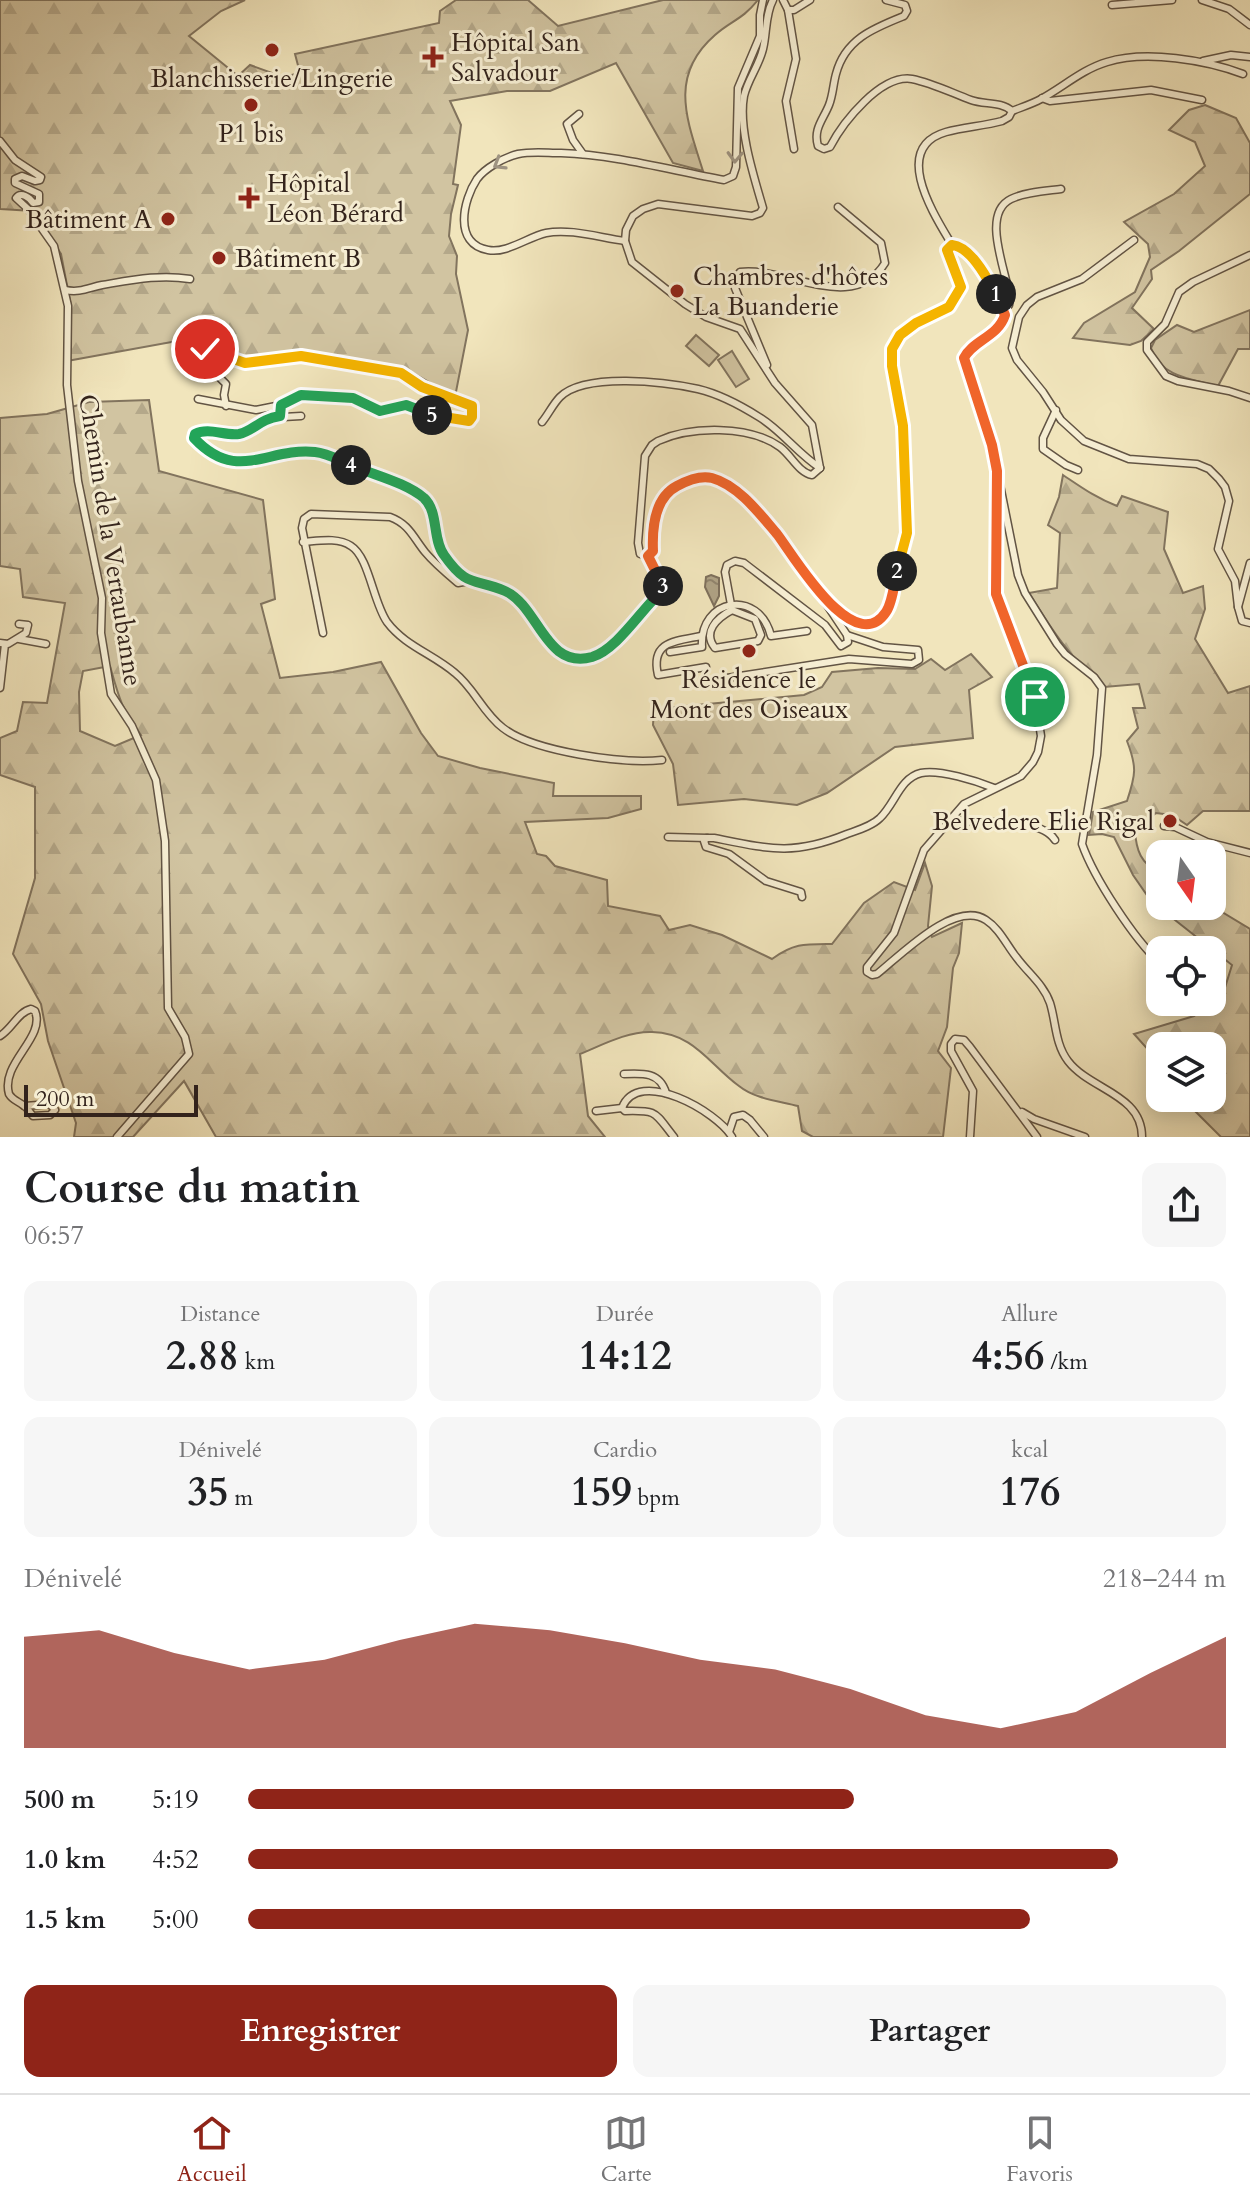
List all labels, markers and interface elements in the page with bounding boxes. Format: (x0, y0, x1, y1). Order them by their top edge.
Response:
place label: Hôpital San Salvadour (451, 25, 580, 90)
marker: Blanchisserie/Lingerie (263, 41, 281, 59)
marker: Hôpital San Salvadour (422, 46, 444, 68)
place label: Blanchisserie/Lingerie (151, 61, 393, 96)
marker: P1 bis (242, 96, 260, 114)
place label: P1 bis (218, 116, 284, 151)
one-way arrow (727, 151, 744, 163)
one-way arrow (493, 154, 508, 169)
place label: Hôpital Léon Bérard (267, 166, 404, 231)
marker: Hôpital Léon Bérard (238, 187, 260, 209)
place label: Bâtiment A (25, 202, 152, 237)
marker: Bâtiment A (159, 210, 177, 228)
place label: Bâtiment B (235, 241, 361, 276)
marker: Bâtiment B (210, 249, 228, 267)
place label: Chambres d'hôtes La Buanderie (693, 259, 888, 324)
pin: 1 (976, 274, 1016, 314)
text: 1 (990, 279, 1002, 309)
marker: Chambres d'hôtes La Buanderie (668, 282, 686, 300)
pin (171, 315, 239, 383)
icon: check (183, 327, 227, 371)
street label: Chemin de la Vertaubanne (70, 392, 151, 689)
pin: 5 (412, 395, 452, 435)
text: 5 (426, 400, 438, 430)
pin: 4 (331, 445, 371, 485)
text: 4 (345, 450, 357, 480)
pin: 2 (877, 551, 917, 591)
text: 2 (891, 556, 903, 586)
pin: 3 (643, 566, 683, 606)
text: 3 (657, 571, 669, 601)
marker: Résidence le Mont des Oiseaux (740, 642, 758, 660)
place label: Résidence le Mont des Oiseaux (650, 662, 848, 727)
pin (1001, 663, 1069, 731)
icon: arrive (1013, 675, 1057, 719)
place label: Belvedere Elie Rigal (933, 804, 1154, 839)
marker: Belvedere Elie Rigal (1161, 812, 1179, 830)
north arrow (1146, 840, 1226, 920)
map controls (1146, 840, 1226, 1112)
button: locate (1146, 936, 1226, 1016)
button: layers (1146, 1032, 1226, 1112)
scale bar (24, 1081, 198, 1117)
text: 200 m (36, 1084, 94, 1114)
text: Course du matin (24, 1158, 360, 1218)
button: share (1142, 1163, 1226, 1247)
text: 06:57 (24, 1218, 84, 1253)
text: Distance (180, 1299, 261, 1329)
text: Durée (596, 1299, 654, 1329)
text: Allure (1001, 1299, 1058, 1329)
text: 2.88 (166, 1329, 239, 1384)
text: 14:12 (578, 1329, 672, 1384)
text: 4:56 (971, 1329, 1044, 1384)
text: km (239, 1347, 275, 1377)
text: /km (1044, 1347, 1088, 1377)
text: Dénivelé (179, 1435, 262, 1465)
text: Cardio (593, 1435, 657, 1465)
text: kcal (1011, 1435, 1048, 1465)
text: 35 (188, 1465, 229, 1520)
text: 159 (570, 1465, 632, 1520)
text: 176 (999, 1465, 1060, 1520)
text: m (229, 1483, 253, 1513)
text: bpm (632, 1483, 680, 1513)
text: Dénivelé (24, 1561, 122, 1596)
text: 218–244 m (1103, 1561, 1226, 1596)
text: 500 m (24, 1782, 95, 1817)
text: 5:19 (152, 1782, 199, 1817)
text: 1.0 km (24, 1842, 105, 1877)
text: 4:52 (152, 1842, 199, 1877)
text: 1.5 km (24, 1902, 105, 1937)
text: 5:00 (152, 1902, 199, 1937)
button: Enregistrer (24, 1985, 617, 2077)
button: Partager (633, 1985, 1226, 2077)
tab: Accueil (177, 2111, 247, 2189)
tab: Carte (601, 2111, 652, 2189)
tab: Favoris (1006, 2111, 1073, 2189)

